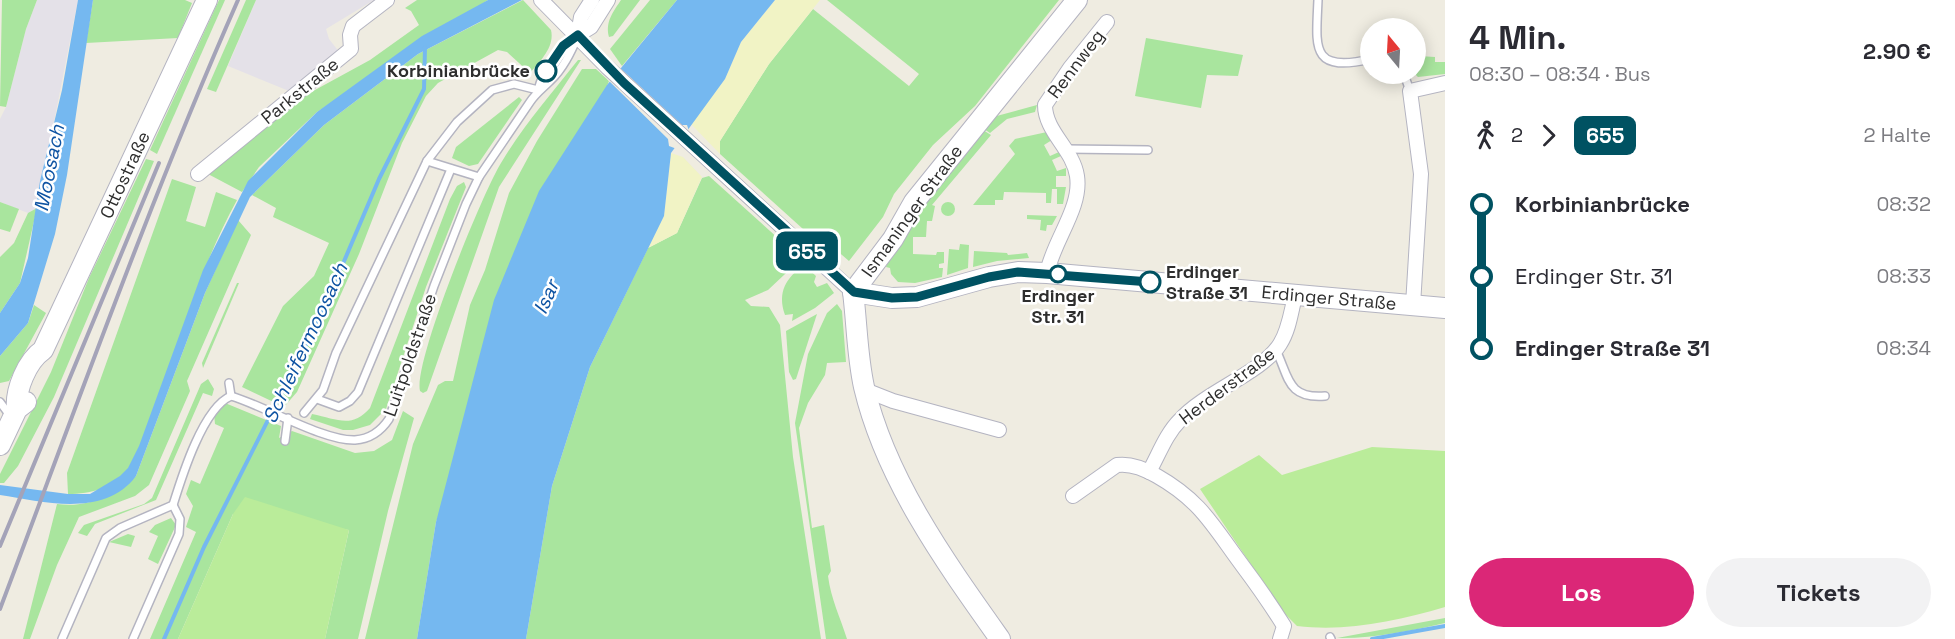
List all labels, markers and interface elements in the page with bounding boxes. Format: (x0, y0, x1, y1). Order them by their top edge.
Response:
text: 4 Min. (1469, 17, 1566, 59)
north arrow (1360, 18, 1426, 84)
map controls (1360, 18, 1426, 84)
street label: Rennweg (1042, 25, 1109, 103)
text: 2.90 € (1863, 37, 1931, 65)
street label: Parkstraße (256, 52, 343, 129)
place label: Korbinianbrücke (387, 59, 530, 82)
marker: Korbinianbrücke (535, 60, 557, 82)
text: 08:30 – 08:34 · Bus (1469, 61, 1650, 87)
icon: walk (1469, 119, 1502, 152)
icon: forward (1532, 119, 1565, 152)
water label: Moosach (28, 122, 70, 214)
text: 2 (1511, 122, 1523, 148)
text: 655 (1586, 122, 1624, 149)
text: 2 Halte (1864, 122, 1931, 148)
street label: Ottostraße (94, 128, 155, 222)
street label: Ismaninger Straße (856, 140, 967, 281)
text: Korbinianbrücke (1515, 190, 1690, 218)
text: 08:32 (1877, 191, 1931, 217)
line badge: 655 (772, 232, 842, 270)
text: 655 (788, 238, 826, 265)
water label: Schleifermoosach (257, 258, 354, 427)
place label: Erdinger Straße 31 (1166, 260, 1248, 304)
text: Erdinger Str. 31 (1515, 262, 1673, 290)
text: 08:33 (1877, 263, 1931, 289)
marker: Erdinger Str. 31 (1049, 265, 1067, 283)
marker: Erdinger Straße 31 (1139, 271, 1161, 293)
water label: Isar (527, 274, 566, 318)
street label: Erdinger Straße (1261, 280, 1397, 315)
place label: Erdinger Str. 31 (1021, 284, 1095, 328)
street label: Luitpoldstraße (378, 290, 441, 419)
text: Erdinger Straße 31 (1515, 334, 1710, 362)
text: 08:34 (1876, 335, 1931, 361)
street label: Herderstraße (1174, 342, 1279, 429)
button: Los (1469, 558, 1694, 627)
button: Tickets (1706, 558, 1931, 627)

